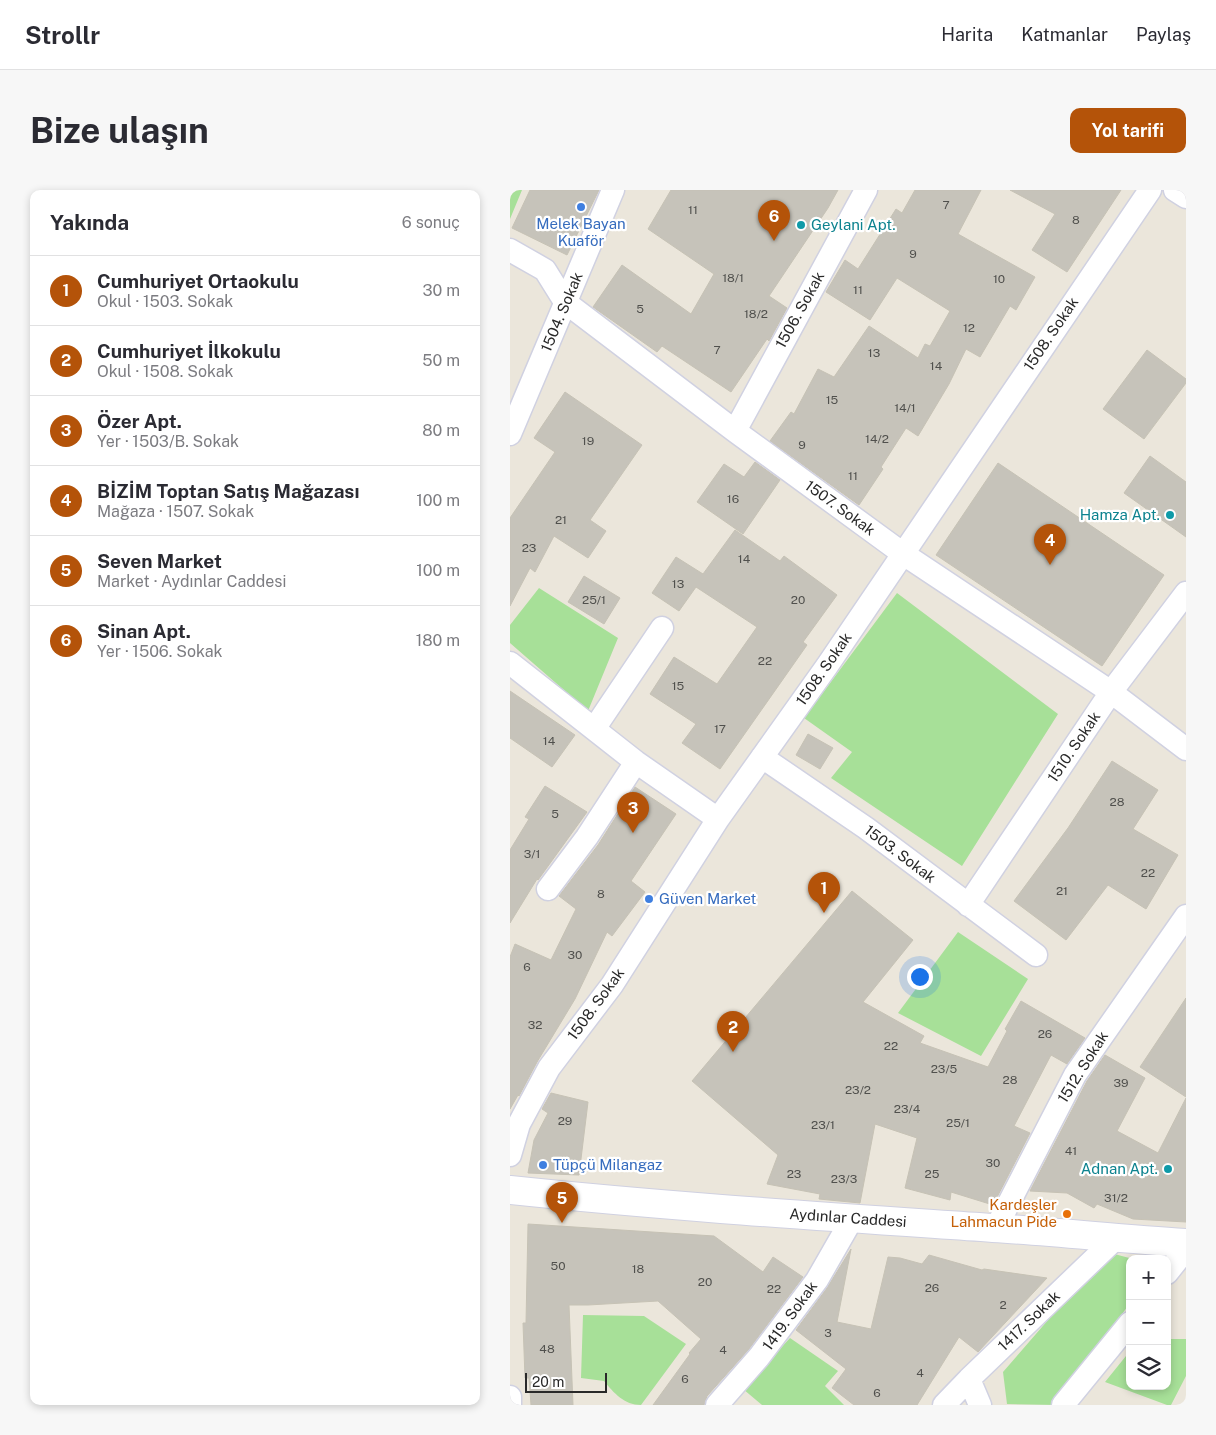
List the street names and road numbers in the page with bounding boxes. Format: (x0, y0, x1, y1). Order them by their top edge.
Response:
street label: 1506. Sokak (772, 269, 827, 351)
street label: 1504. Sokak (537, 270, 586, 354)
street label: 1508. Sokak (1020, 294, 1081, 374)
street label: 1507. Sokak (802, 477, 879, 539)
street label: 1508. Sokak (792, 629, 855, 708)
street label: 1510. Sokak (1044, 708, 1103, 785)
street label: 1503. Sokak (861, 821, 939, 886)
street label: 1508. Sokak (564, 964, 627, 1043)
street label: 1512. Sokak (1054, 1028, 1111, 1106)
street label: Aydınlar Caddesi (789, 1205, 907, 1230)
street label: 1419. Sokak (759, 1278, 820, 1354)
street label: 1417. Sokak (994, 1287, 1063, 1354)

